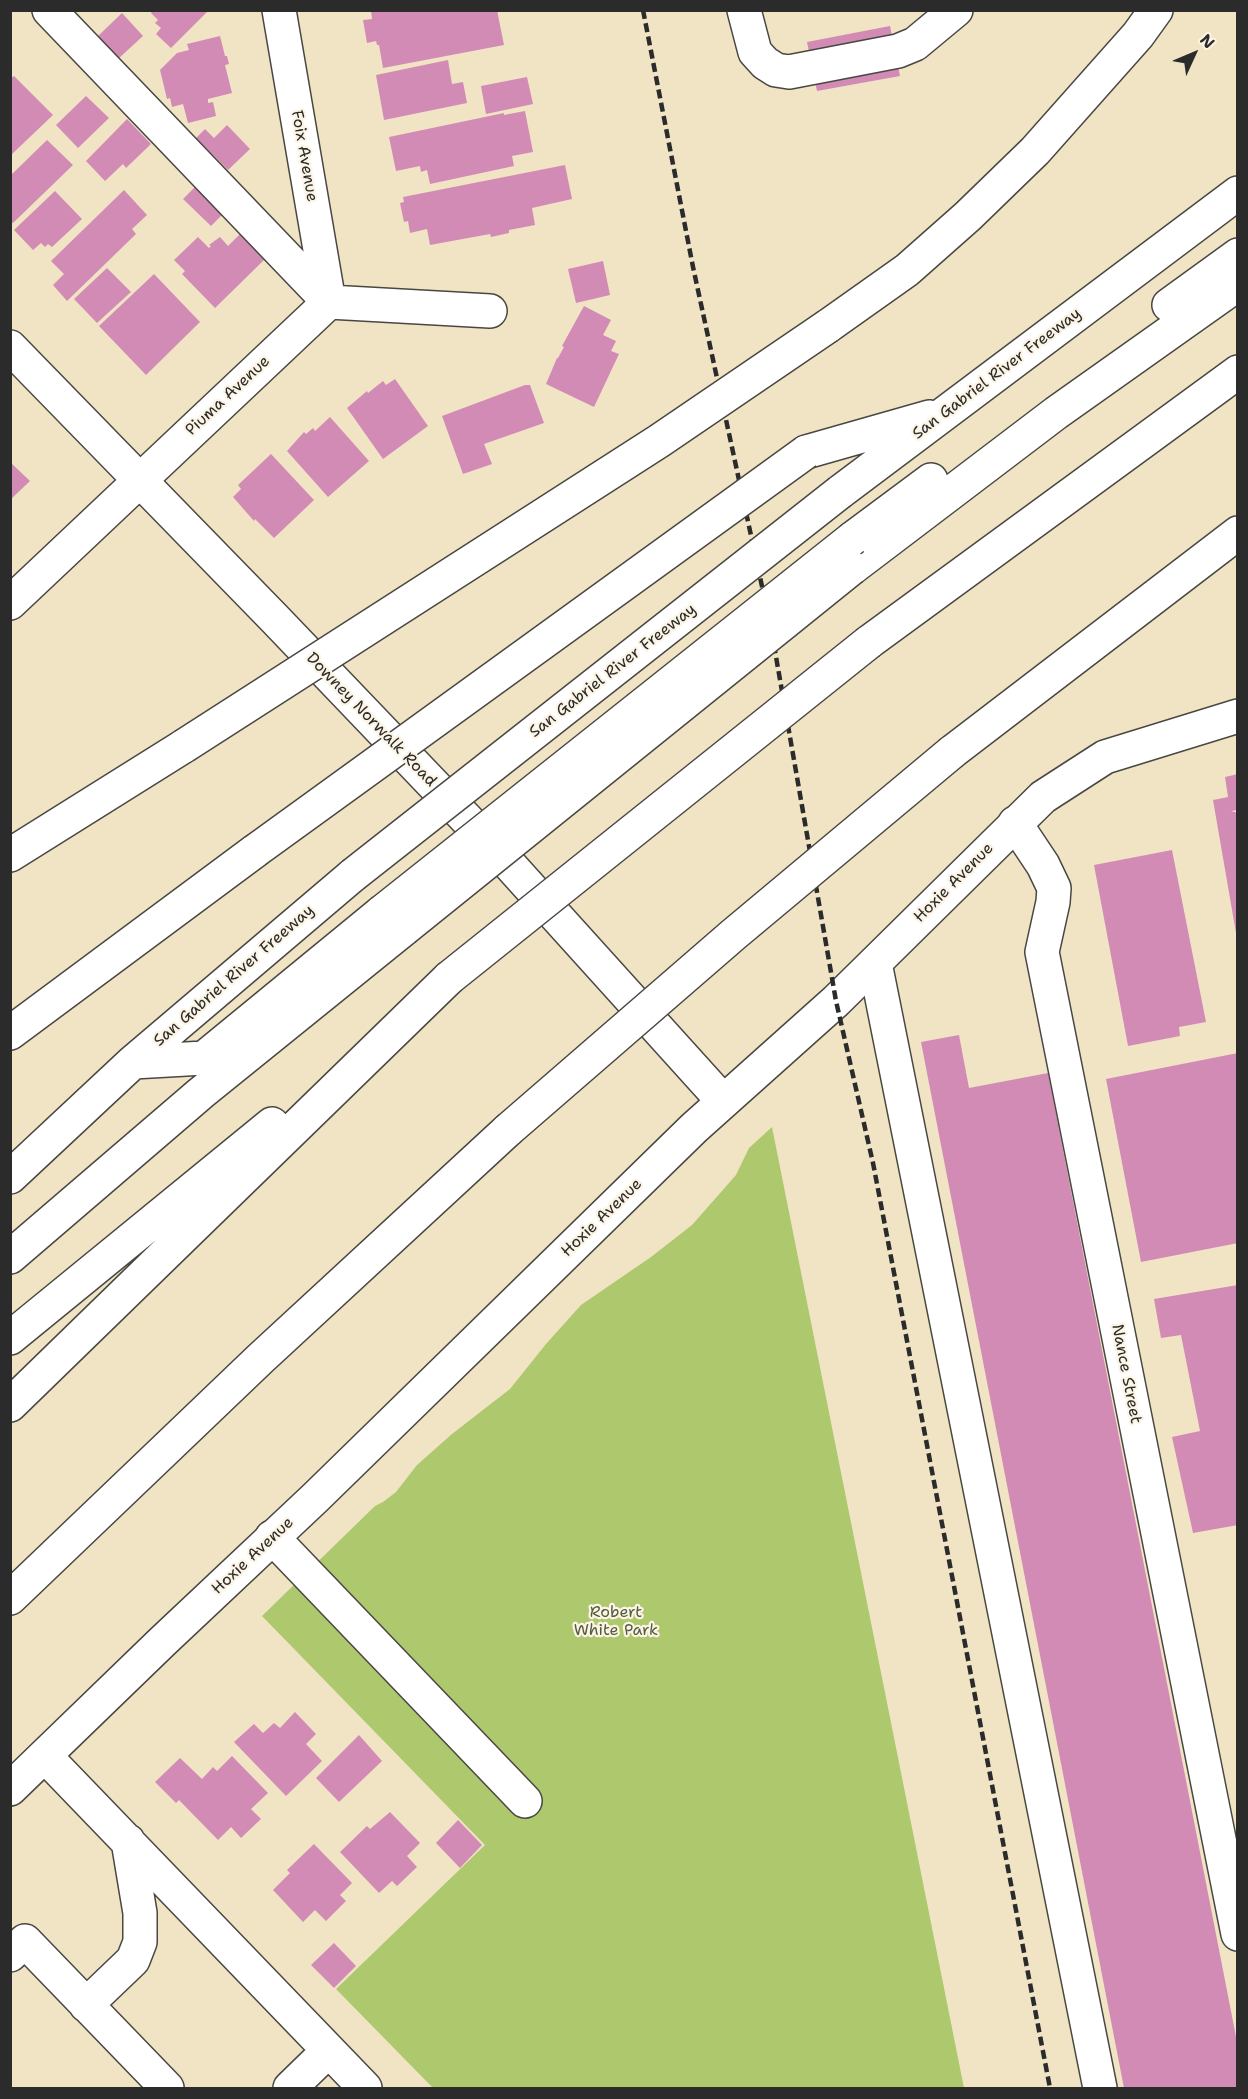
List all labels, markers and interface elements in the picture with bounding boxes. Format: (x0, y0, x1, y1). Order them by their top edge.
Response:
north arrow (1164, 24, 1224, 84)
text: N (1195, 29, 1219, 53)
street label: Foix Avenue (287, 109, 321, 203)
street label: San Gabriel River Freeway (909, 304, 1085, 444)
street label: Piuma Avenue (182, 352, 274, 440)
street label: San Gabriel River Freeway (526, 600, 700, 742)
street label: Downey Norwalk Road (302, 649, 440, 791)
street label: Hoxie Avenue (910, 839, 998, 927)
street label: San Gabriel River Freeway (150, 901, 318, 1051)
street label: Hoxie Avenue (558, 1175, 646, 1261)
street label: Nance Street (1107, 1323, 1145, 1425)
street label: Hoxie Avenue (208, 1513, 298, 1599)
park label: Robert White Park (574, 1603, 658, 1641)

